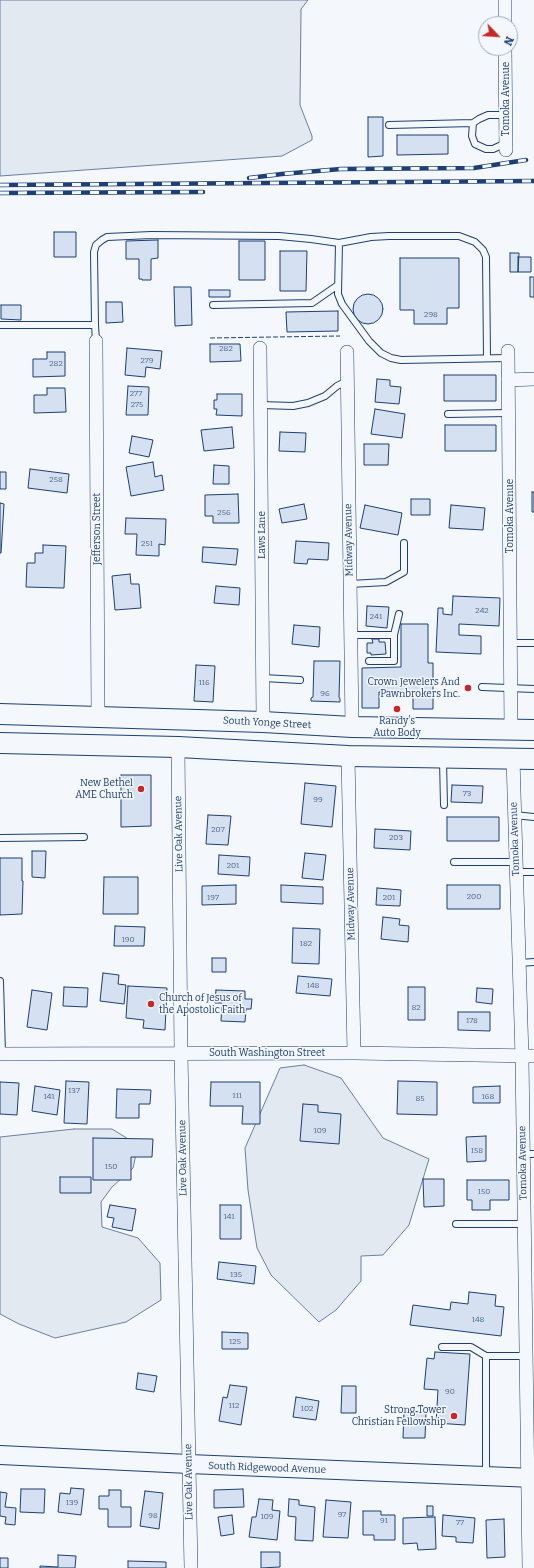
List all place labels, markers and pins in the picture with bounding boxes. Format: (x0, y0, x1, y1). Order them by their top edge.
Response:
place label: Crown Jewelers And Pawnbrokers Inc. (368, 676, 460, 700)
marker: Crown Jewelers And Pawnbrokers Inc. (463, 683, 473, 693)
marker: Randy's Auto Body (392, 704, 402, 714)
place label: Randy's Auto Body (373, 715, 421, 738)
place label: New Bethel AME Church (75, 777, 133, 800)
marker: New Bethel AME Church (136, 784, 146, 794)
place label: Church of Jesus of the Apostolic Faith (159, 992, 245, 1016)
marker: Church of Jesus of the Apostolic Faith (146, 999, 156, 1009)
place label: Strong Tower Christian Fellowship (352, 1404, 446, 1428)
marker: Strong Tower Christian Fellowship (449, 1411, 459, 1421)

